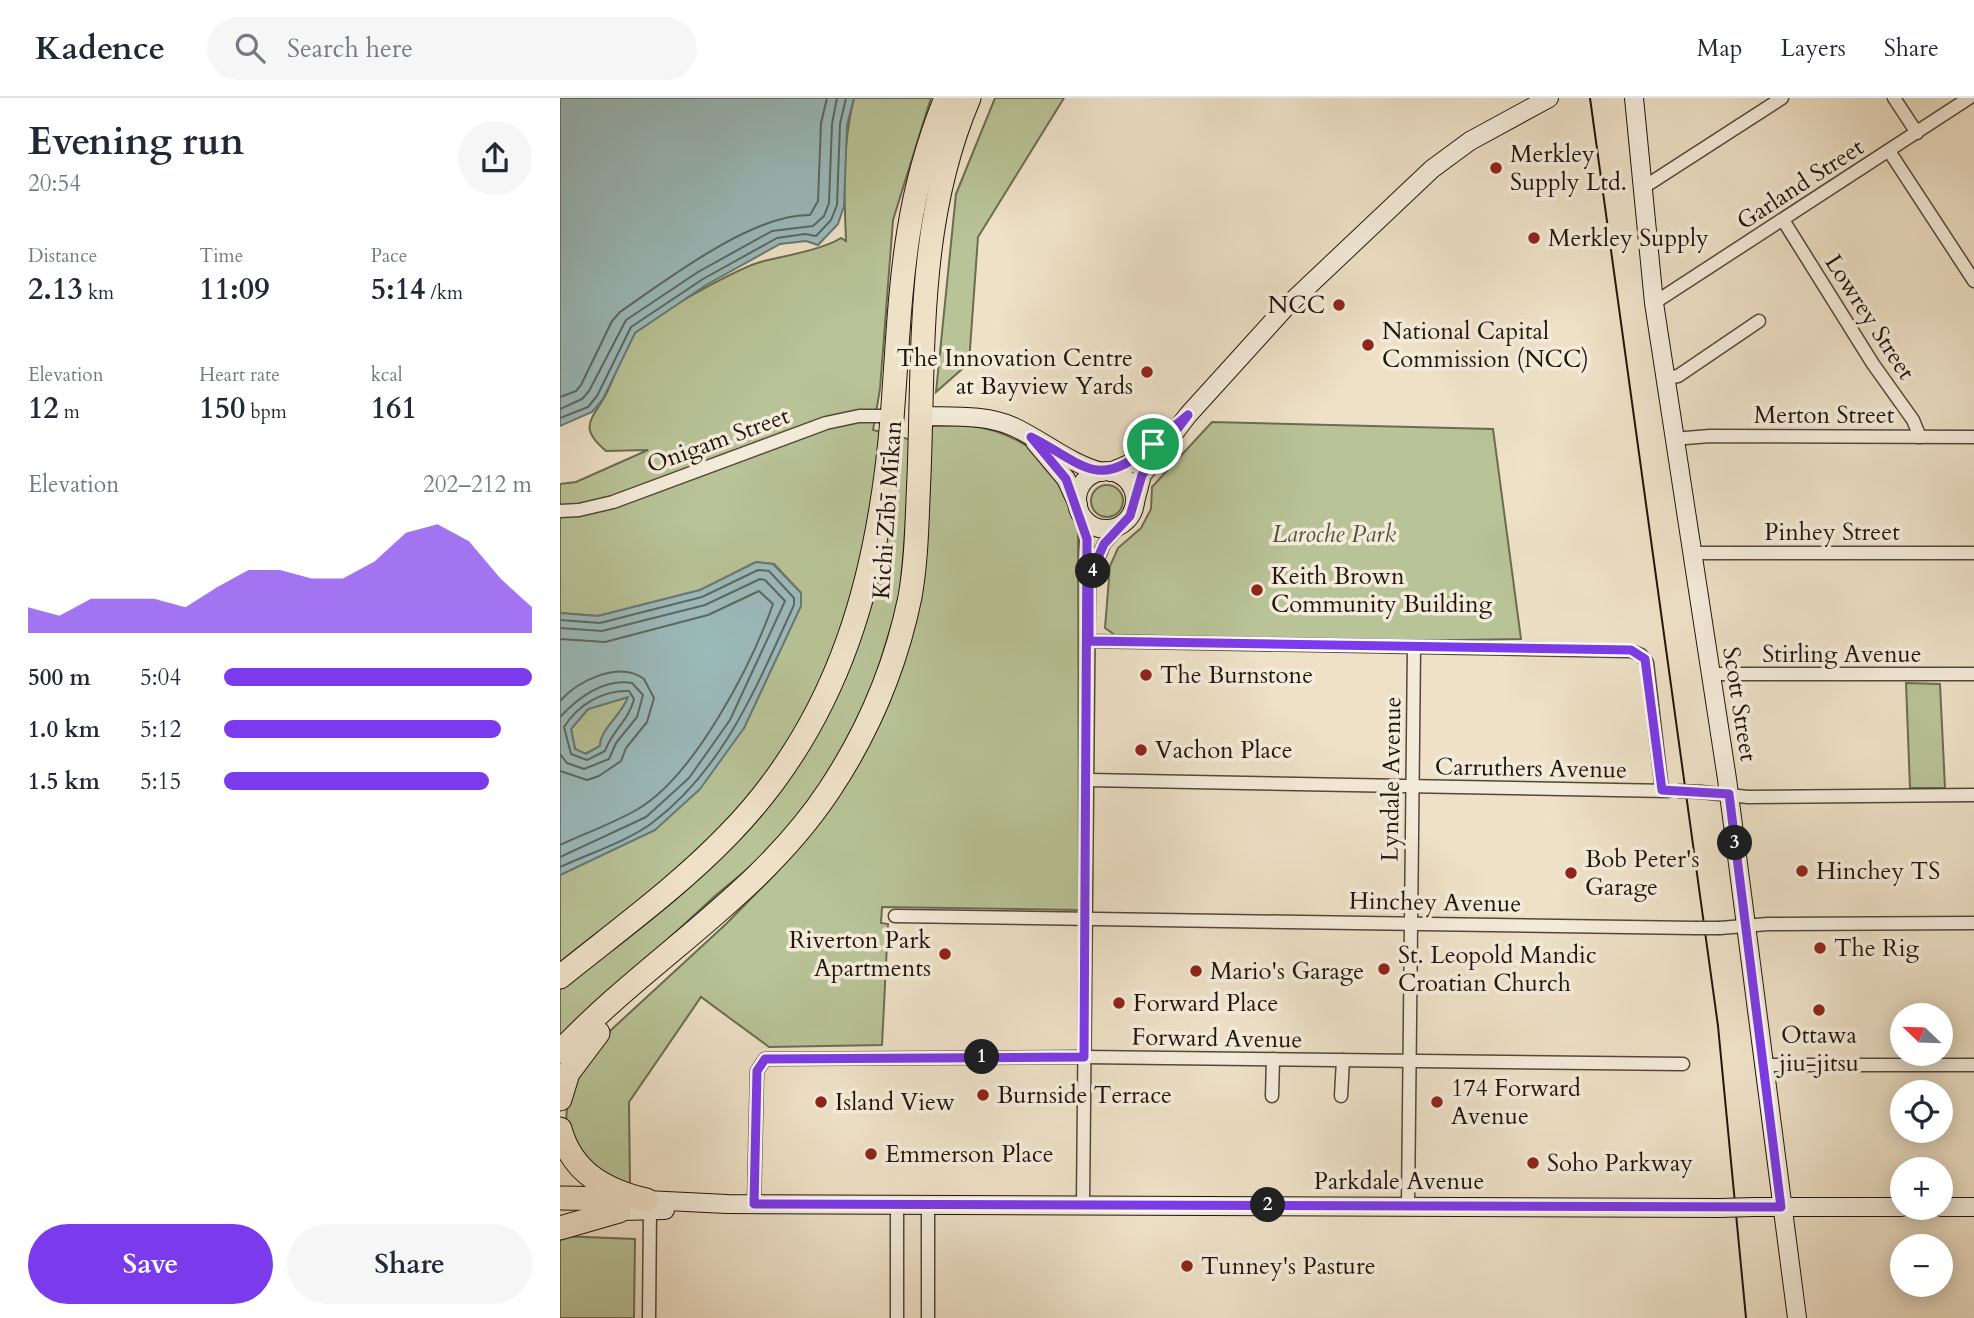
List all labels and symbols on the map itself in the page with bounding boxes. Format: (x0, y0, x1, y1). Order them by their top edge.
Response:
street label: Garland Street (1730, 131, 1870, 238)
place label: Merkley Supply Ltd. (1510, 138, 1627, 199)
marker: Merkley Supply Ltd. (1488, 160, 1504, 176)
place label: Merkley Supply (1548, 222, 1709, 255)
marker: Merkley Supply (1526, 230, 1542, 246)
street label: Lowrey Street (1817, 248, 1923, 387)
place label: NCC (1268, 289, 1325, 322)
marker: NCC (1331, 297, 1347, 313)
place label: National Capital Commission (NCC) (1382, 315, 1589, 376)
marker: National Capital Commission (NCC) (1360, 337, 1376, 353)
place label: The Innovation Centre at Bayview Yards (896, 342, 1133, 403)
marker: The Innovation Centre at Bayview Yards (1139, 364, 1155, 380)
street label: Onigam Street (642, 399, 794, 482)
street label: Merton Street (1754, 399, 1895, 432)
pin (1123, 414, 1183, 474)
street label: Kichi Zībī Mīkan (865, 419, 910, 600)
street label: Pinhey Street (1764, 516, 1900, 549)
park label: Laroche Park (1272, 518, 1396, 551)
pin: 4 (1076, 554, 1110, 588)
place label: Keith Brown Community Building (1271, 560, 1493, 621)
marker: Keith Brown Community Building (1249, 582, 1265, 598)
street label: Stirling Avenue (1762, 638, 1922, 671)
street label: Scott Street (1714, 645, 1765, 764)
place label: The Burnstone (1160, 659, 1313, 692)
marker: The Burnstone (1138, 667, 1154, 683)
street label: Lyndale Avenue (1374, 696, 1409, 862)
place label: Vachon Place (1155, 734, 1293, 767)
marker: Vachon Place (1133, 742, 1149, 758)
street label: Carruthers Avenue (1435, 750, 1627, 787)
pin: 3 (1718, 826, 1752, 860)
place label: Bob Peter's Garage (1585, 843, 1699, 904)
place label: Hinchey TS (1816, 855, 1940, 888)
marker: Hinchey TS (1794, 863, 1810, 879)
marker: Bob Peter's Garage (1563, 865, 1579, 881)
street label: Hinchey Avenue (1349, 884, 1521, 921)
place label: Riverton Park Apartments (789, 924, 931, 985)
place label: The Rig (1834, 932, 1919, 965)
place label: St. Leopold Mandic Croatian Church (1398, 939, 1597, 1000)
marker: The Rig (1812, 940, 1828, 956)
marker: Riverton Park Apartments (937, 946, 953, 962)
place label: Mario's Garage (1210, 955, 1364, 988)
marker: St. Leopold Mandic Croatian Church (1376, 961, 1392, 977)
marker: Mario's Garage (1188, 963, 1204, 979)
place label: Forward Place (1133, 987, 1279, 1020)
marker: Forward Place (1111, 995, 1127, 1011)
marker: Ottawa jiu-jitsu (1811, 1002, 1827, 1018)
north arrow (1890, 1003, 1953, 1066)
place label: Ottawa jiu-jitsu (1776, 1019, 1859, 1080)
street label: Forward Avenue (1131, 1021, 1303, 1056)
pin: 1 (964, 1040, 1000, 1074)
place label: 174 Forward Avenue (1451, 1072, 1581, 1133)
place label: Burnside Terrace (997, 1079, 1172, 1112)
place label: Island View (835, 1086, 955, 1119)
marker: Burnside Terrace (975, 1087, 991, 1103)
marker: Island View (813, 1094, 829, 1110)
marker: 174 Forward Avenue (1429, 1094, 1445, 1110)
place label: Emmerson Place (885, 1138, 1054, 1171)
marker: Emmerson Place (863, 1146, 879, 1162)
place label: Soho Parkway (1547, 1147, 1693, 1180)
marker: Soho Parkway (1525, 1155, 1541, 1171)
street label: Parkdale Avenue (1314, 1165, 1484, 1198)
pin: 2 (1250, 1188, 1286, 1222)
place label: Tunney's Pasture (1201, 1250, 1376, 1283)
marker: Tunney's Pasture (1179, 1258, 1195, 1274)

